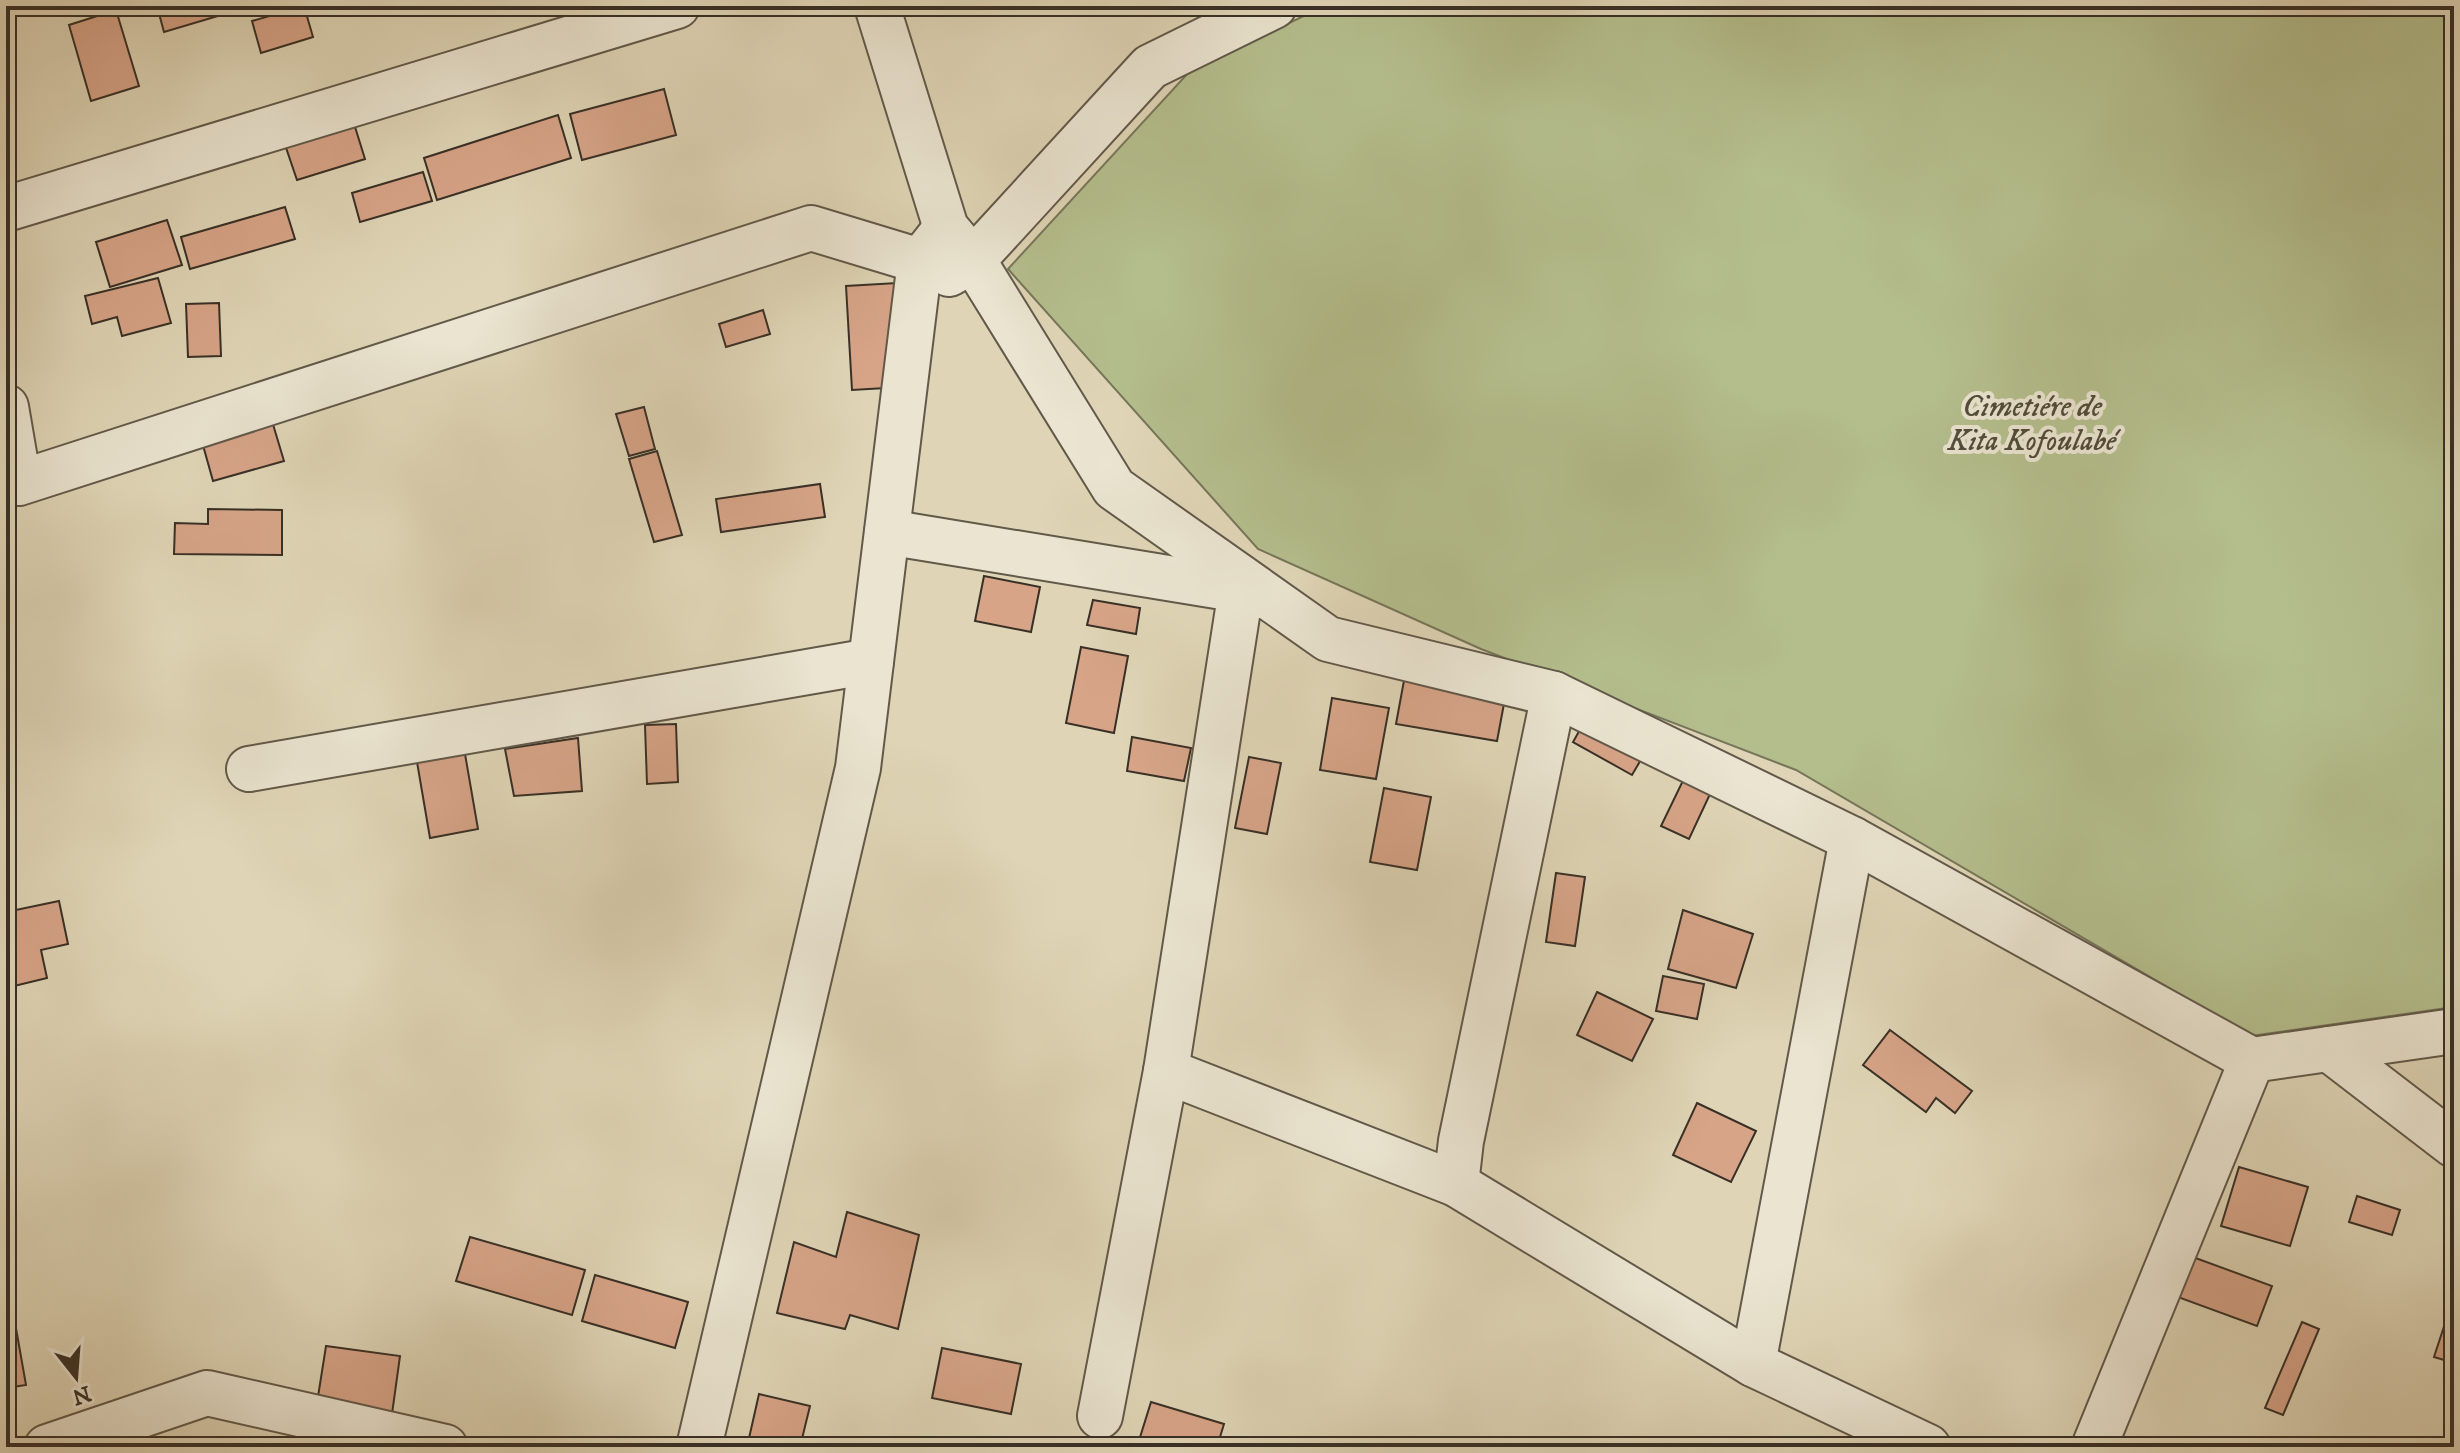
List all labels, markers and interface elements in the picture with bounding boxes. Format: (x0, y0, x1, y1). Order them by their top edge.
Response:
park label: Cimetiére de Kita Kofoulabé (1947, 389, 2121, 460)
north arrow (36, 1337, 116, 1417)
text: N (69, 1379, 94, 1410)

